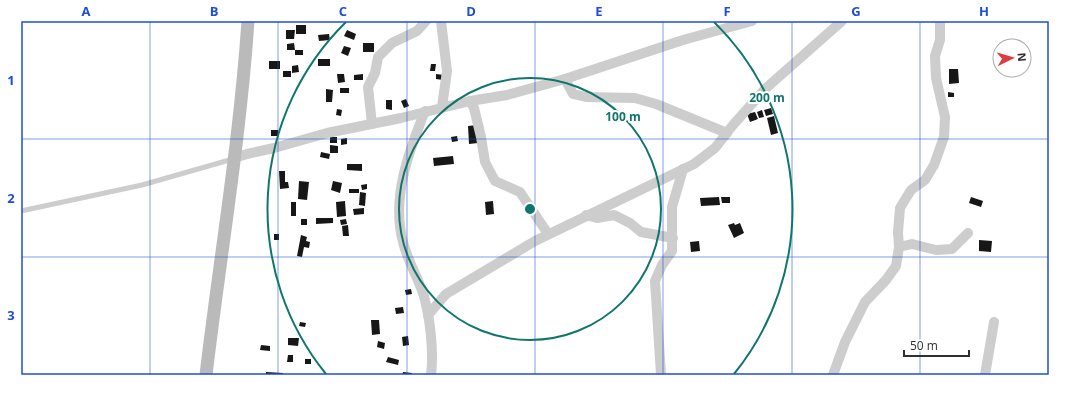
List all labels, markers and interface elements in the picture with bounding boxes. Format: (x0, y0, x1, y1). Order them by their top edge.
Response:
text: A (82, 2, 91, 20)
text: B (210, 2, 219, 20)
text: C (339, 2, 347, 20)
text: D (466, 2, 476, 20)
text: E (595, 2, 603, 20)
text: F (723, 2, 731, 20)
text: G (851, 2, 861, 20)
text: H (979, 2, 989, 20)
north arrow (992, 38, 1032, 78)
text: N (1015, 52, 1030, 62)
text: 1 (7, 71, 15, 89)
text: 200 m (749, 89, 785, 106)
text: 100 m (605, 108, 641, 125)
text: 2 (7, 189, 15, 207)
centre of rings (523, 202, 537, 216)
text: 3 (7, 306, 15, 324)
scale bar (904, 332, 969, 358)
text: 50 m (910, 337, 938, 354)

